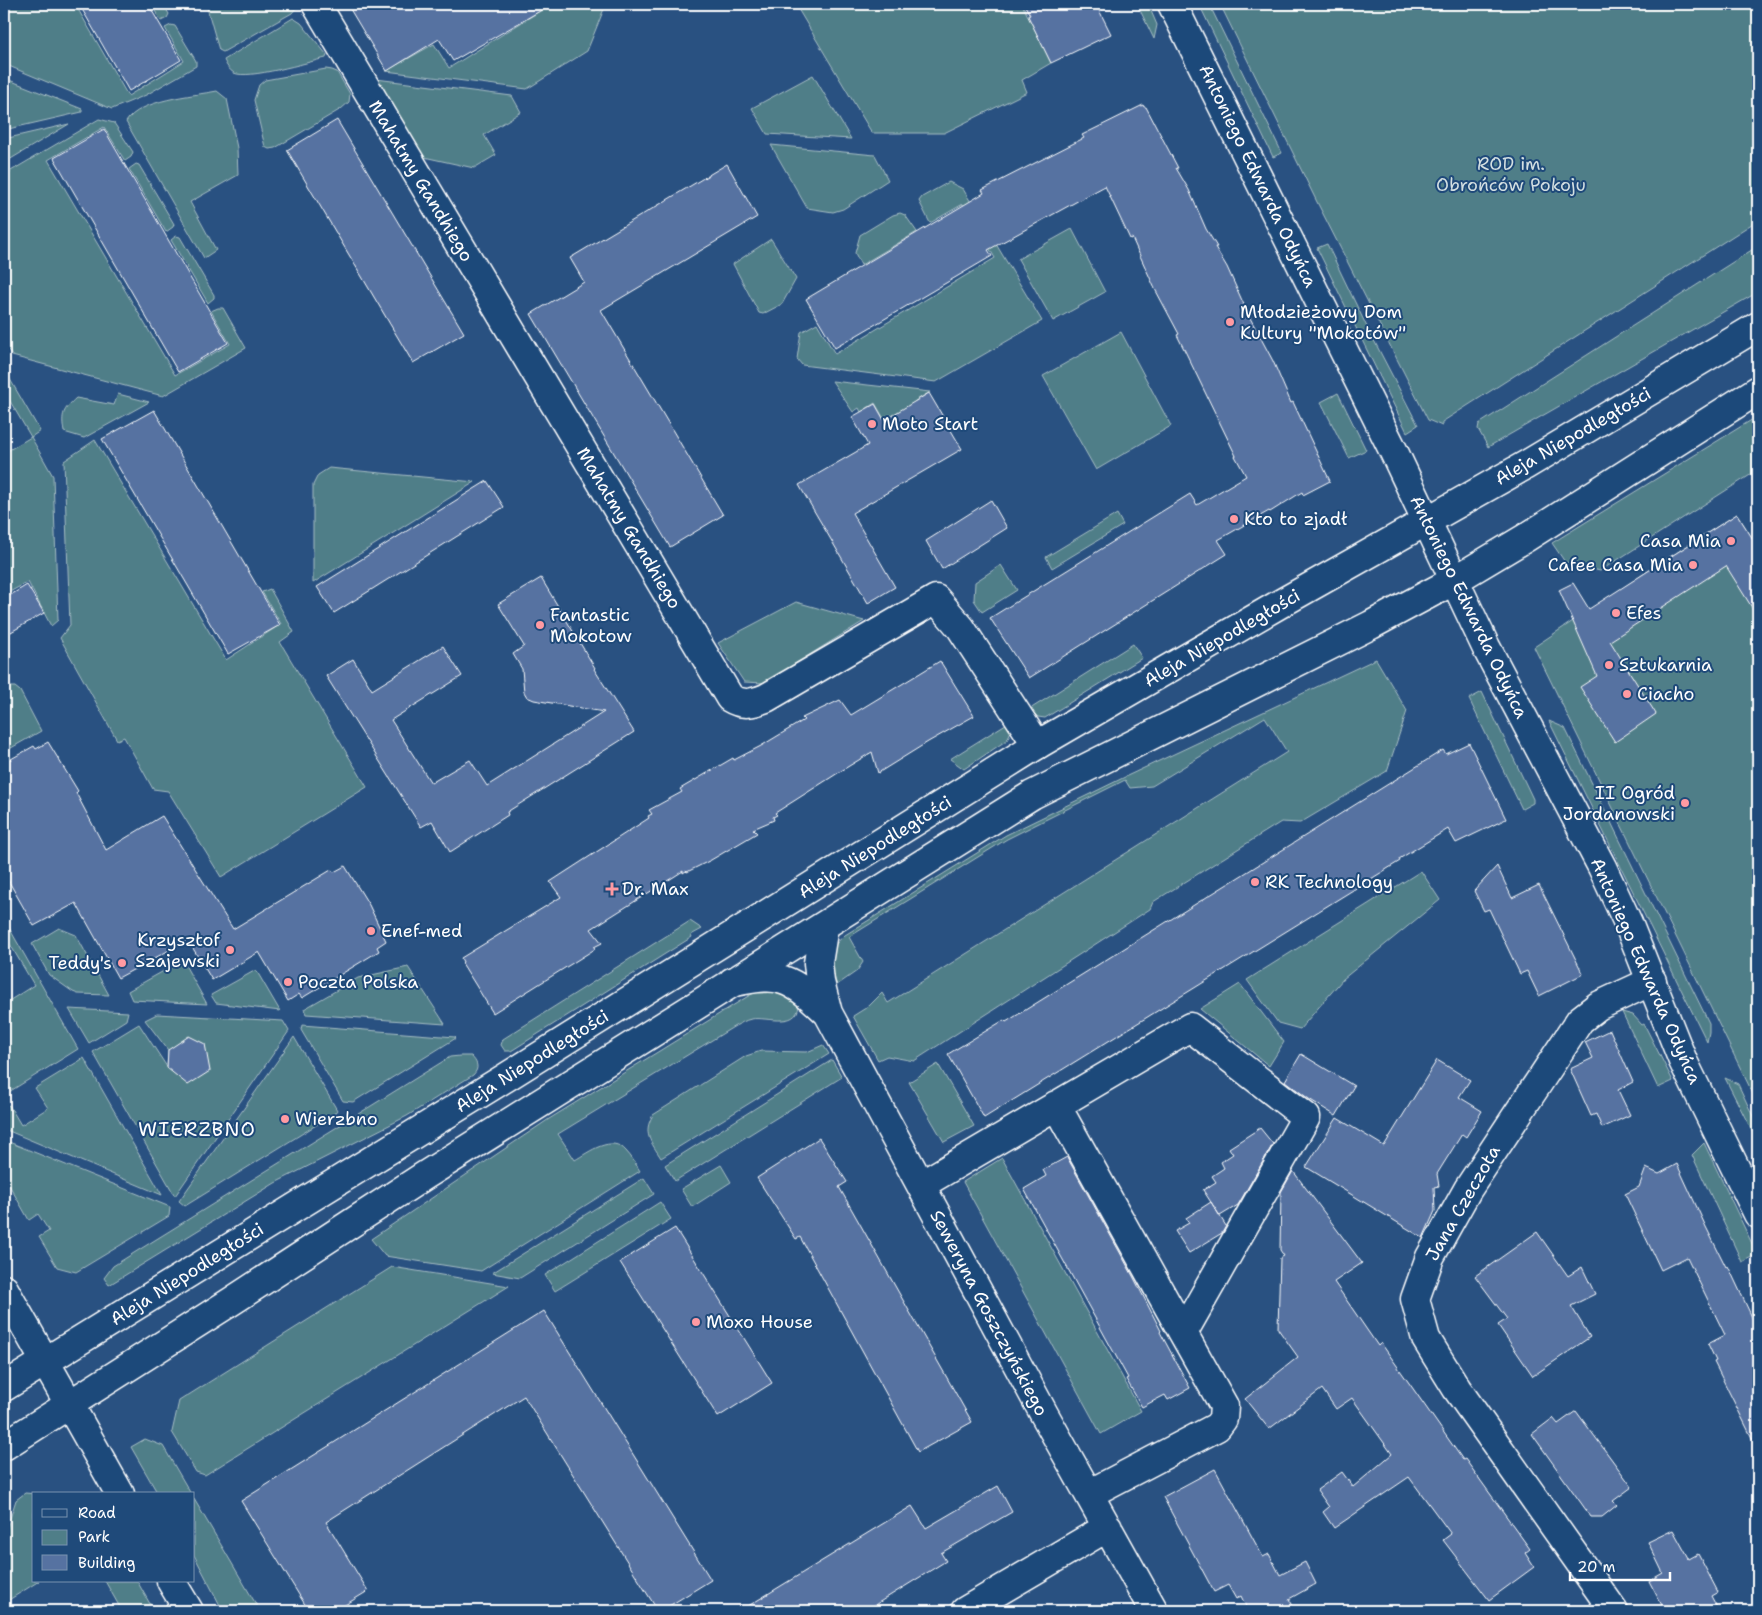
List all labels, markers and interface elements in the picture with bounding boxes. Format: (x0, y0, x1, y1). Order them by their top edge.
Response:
street label: Antoniego Edwarda Odyńca (1193, 60, 1323, 292)
street label: Mahatmy Gandhiego (363, 96, 479, 266)
park label: ROD im. Obrońców Pokoju (1436, 152, 1586, 197)
place label: Młodzieżowy Dom Kultury "Mokotów" (1240, 300, 1406, 345)
marker: Młodzieżowy Dom Kultury "Mokotów" (1224, 316, 1236, 328)
street label: Aleja Niepodległości (1490, 381, 1656, 491)
place label: Moto Start (882, 412, 978, 436)
marker: Moto Start (866, 418, 878, 430)
street label: Mahatmy Gandhiego (571, 443, 687, 613)
street label: Antoniego Edwarda Odyńca (1404, 491, 1534, 723)
place label: Kto to zjadł (1244, 507, 1348, 531)
marker: Kto to zjadł (1228, 513, 1240, 525)
place label: Casa Mia (1640, 529, 1721, 553)
marker: Casa Mia (1725, 535, 1737, 547)
place label: Cafee Casa Mia (1548, 553, 1683, 577)
marker: Cafee Casa Mia (1687, 559, 1699, 571)
street label: Aleja Niepodległości (1139, 583, 1305, 693)
place label: Efes (1626, 601, 1661, 625)
place label: Fantastic Mokotow (550, 603, 632, 648)
marker: Efes (1610, 607, 1622, 619)
marker: Fantastic Mokotow (534, 619, 546, 631)
place label: Sztukarnia (1619, 653, 1712, 677)
marker: Sztukarnia (1603, 659, 1615, 671)
place label: Ciacho (1637, 682, 1694, 706)
marker: Ciacho (1621, 688, 1633, 700)
place label: II Ogród Jordanowski (1563, 781, 1675, 826)
street label: Aleja Niepodległości (794, 790, 956, 904)
marker: II Ogród Jordanowski (1679, 797, 1691, 809)
street label: Antoniego Edwarda Odyńca (1585, 854, 1707, 1088)
place label: RK Technology (1265, 870, 1393, 894)
marker: RK Technology (1249, 876, 1261, 888)
place label: Dr. Max (622, 877, 689, 901)
marker: Dr. Max (606, 883, 618, 895)
place label: Enef-med (381, 919, 462, 943)
marker: Enef-med (365, 925, 377, 937)
place label: Krzysztof Szajewski (135, 928, 220, 973)
marker: Krzysztof Szajewski (224, 944, 236, 956)
place label: Teddy's (49, 951, 112, 975)
marker: Teddy's (116, 957, 128, 969)
place label: Poczta Polska (298, 970, 418, 994)
marker: Poczta Polska (282, 976, 294, 988)
street label: Aleja Niepodległości (451, 1004, 613, 1118)
place label: Wierzbno (295, 1107, 378, 1131)
marker: Wierzbno (279, 1113, 291, 1125)
district label: WIERZBNO (138, 1116, 256, 1142)
street label: Jana Czeczota (1420, 1141, 1506, 1265)
street label: Seweryna Goszczyńskiego (924, 1206, 1054, 1420)
street label: Aleja Niepodległości (106, 1217, 268, 1331)
place label: Moxo House (706, 1310, 813, 1334)
marker: Moxo House (690, 1316, 702, 1328)
legend (32, 1492, 195, 1582)
text: Road (78, 1503, 116, 1523)
text: Park (78, 1527, 110, 1547)
scale bar (1570, 1550, 1670, 1582)
text: Building (78, 1553, 135, 1573)
text: 20 m (1577, 1557, 1616, 1577)

